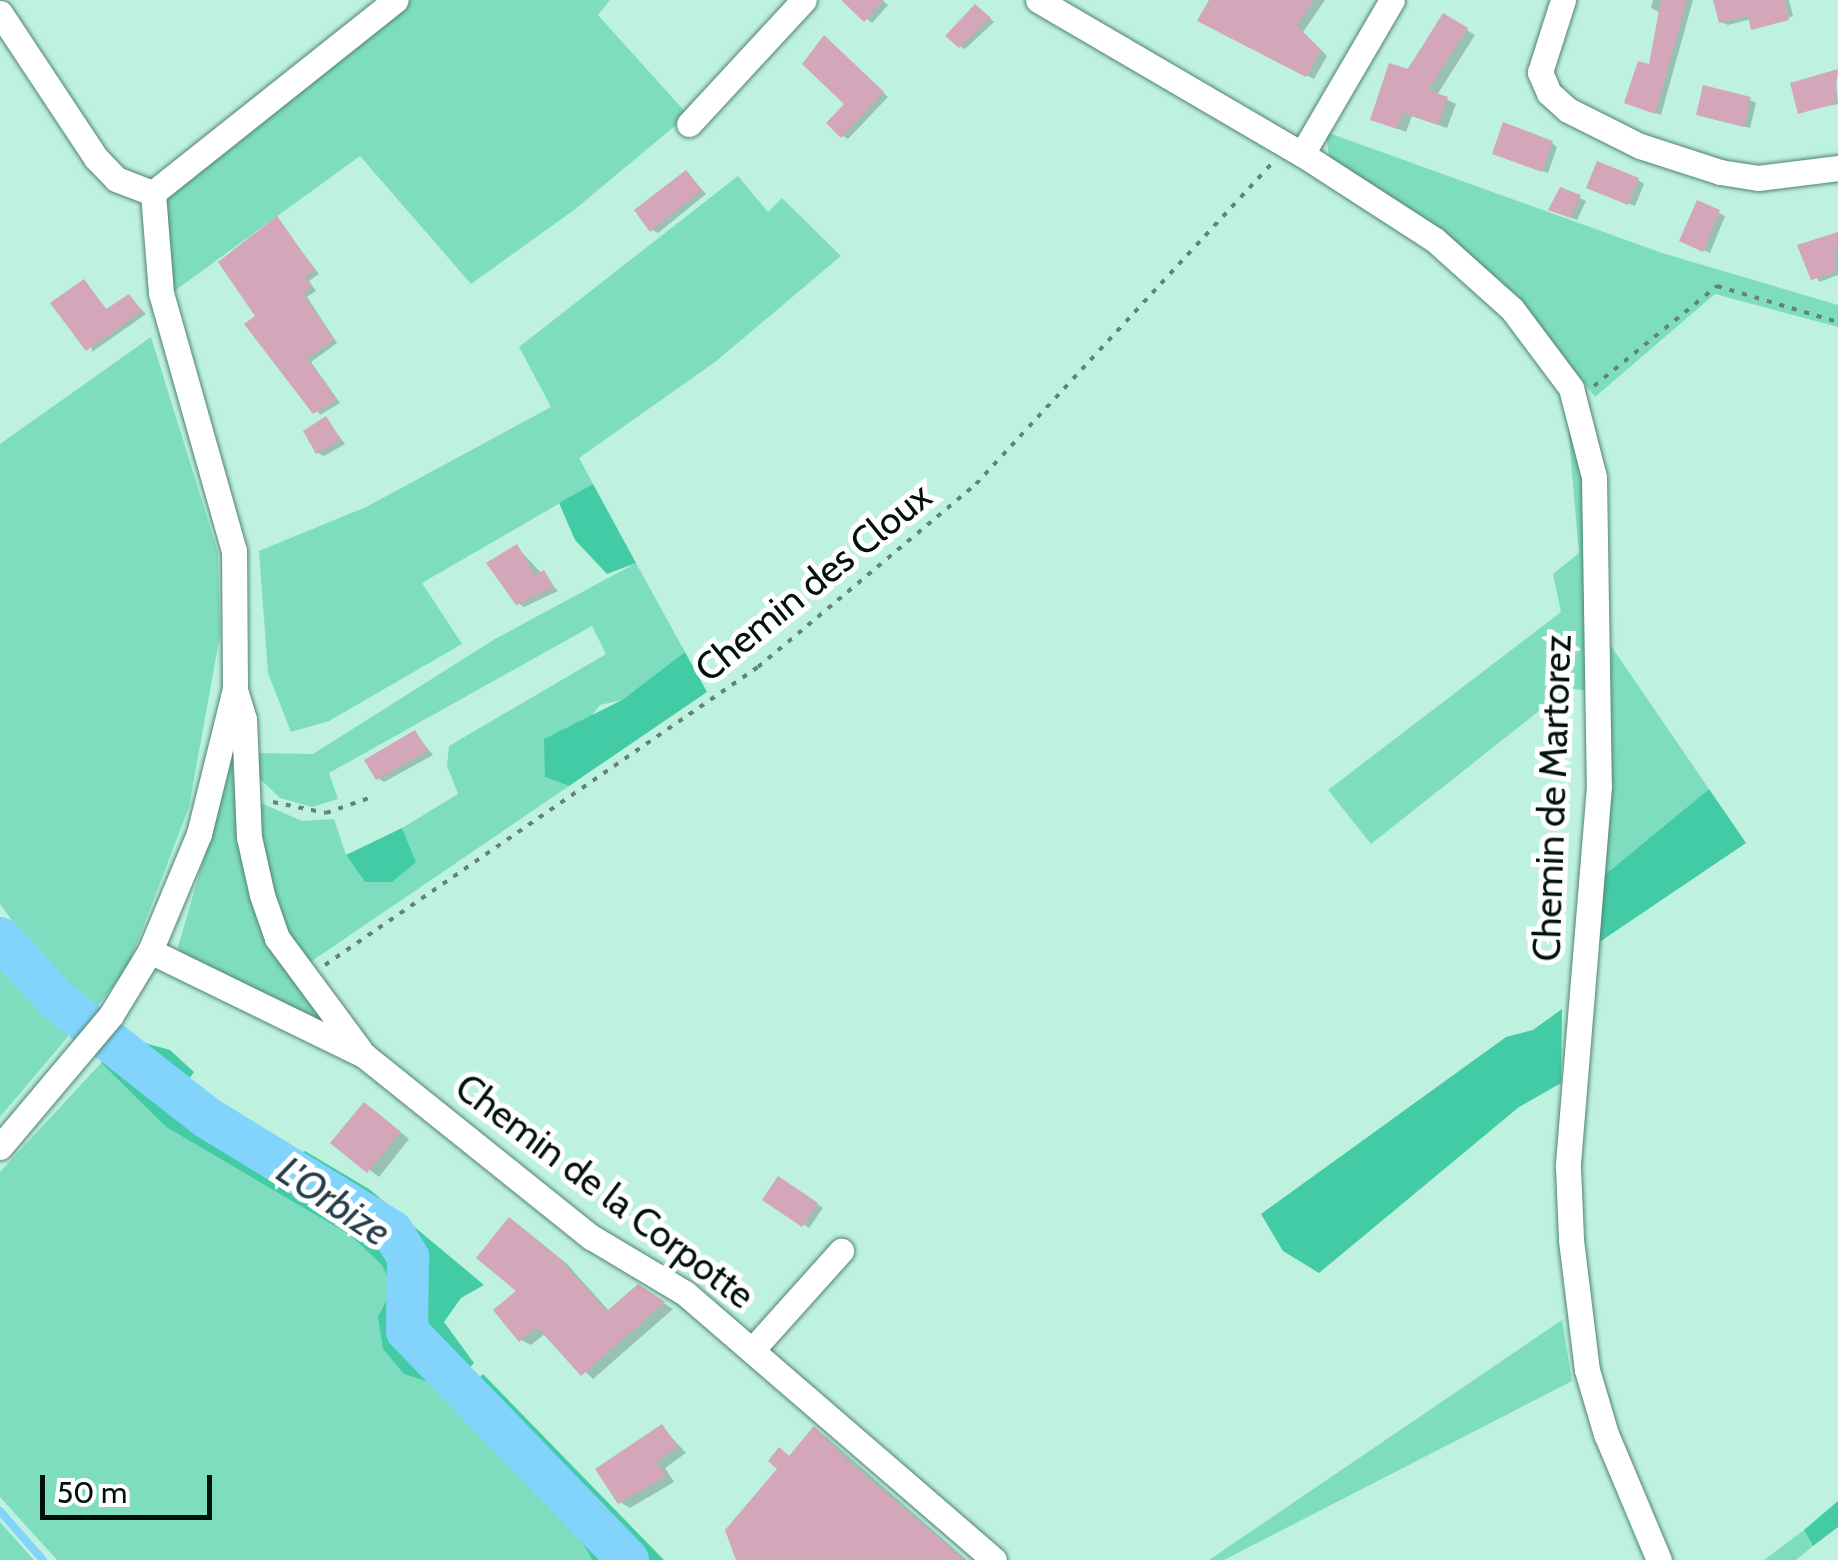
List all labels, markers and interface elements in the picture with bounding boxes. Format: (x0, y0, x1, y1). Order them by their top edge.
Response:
street label: Chemin des Cloux (686, 473, 940, 691)
street label: Chemin de Martorez (1524, 634, 1580, 962)
street label: Chemin de la Corpotte (447, 1064, 763, 1318)
water label: L'Orbize (269, 1146, 399, 1256)
scale bar (45, 1455, 218, 1517)
text: 50 m (57, 1474, 127, 1511)

